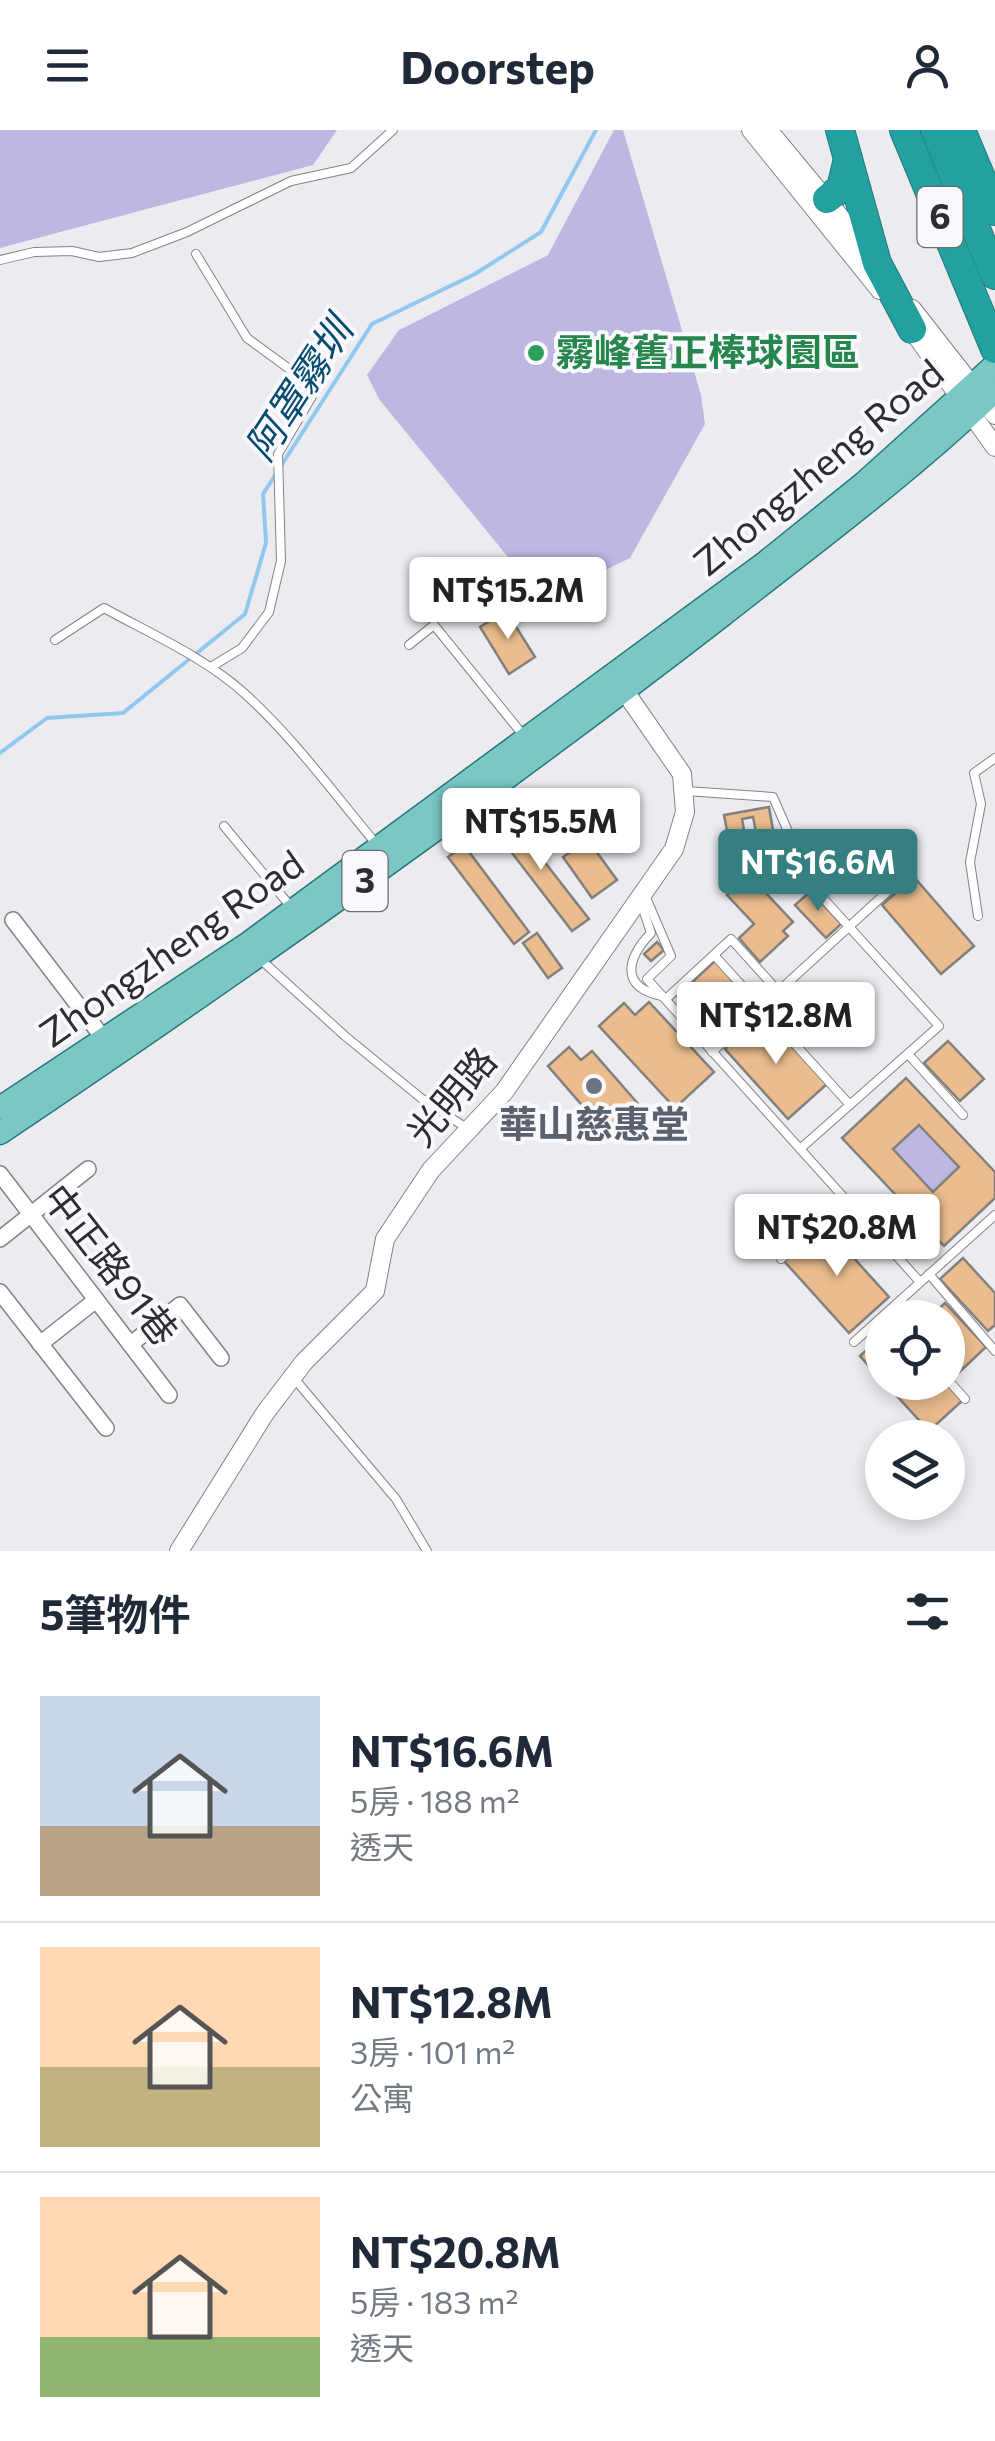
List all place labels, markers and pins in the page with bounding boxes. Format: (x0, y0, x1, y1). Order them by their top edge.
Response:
place label: 霧峰舊正棒球園區 (556, 327, 860, 374)
marker: 霧峰舊正棒球園區 (525, 342, 547, 364)
pin: NT$15.2M (405, 557, 611, 642)
pin: NT$15.5M (438, 788, 644, 873)
pin: NT$16.6M (715, 829, 921, 914)
pin: NT$12.8M (673, 982, 879, 1067)
marker: 華山慈惠堂 (583, 1075, 605, 1097)
place label: 華山慈惠堂 (499, 1099, 689, 1146)
pin: NT$20.8M (734, 1194, 940, 1279)

